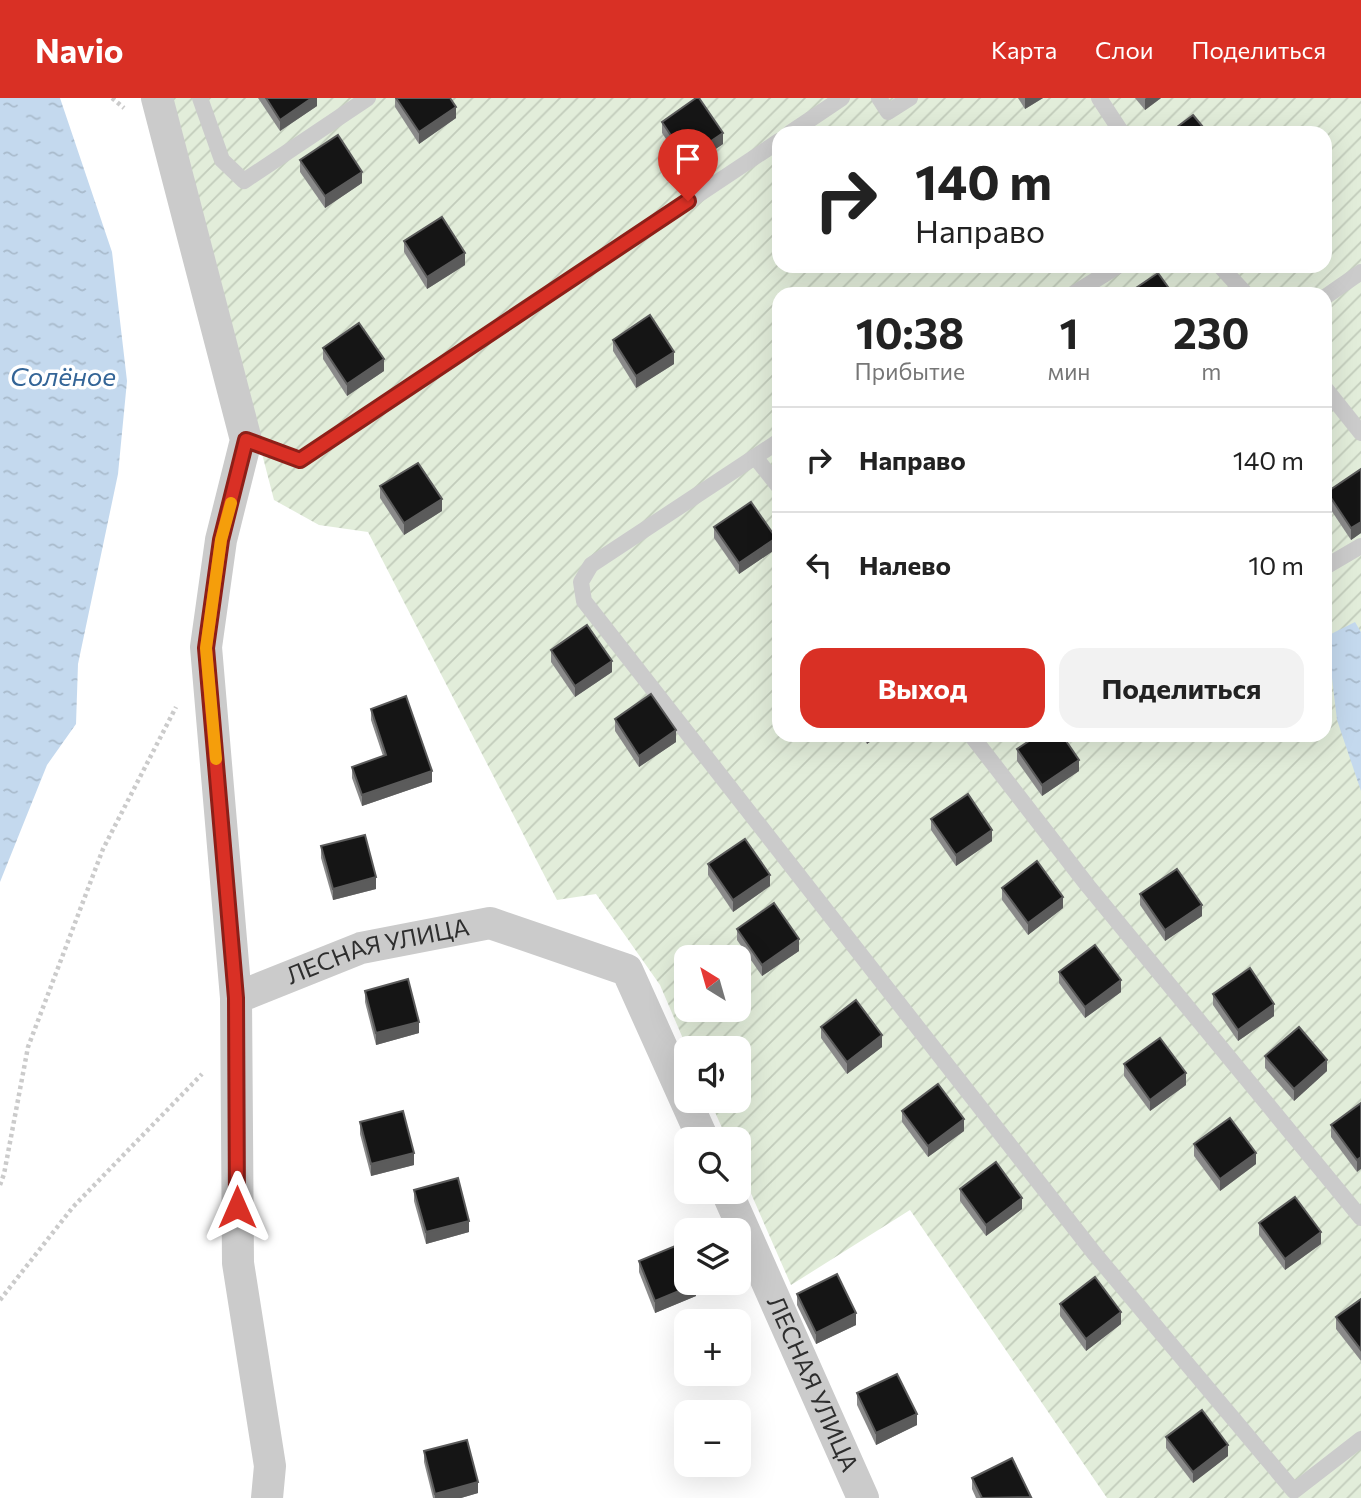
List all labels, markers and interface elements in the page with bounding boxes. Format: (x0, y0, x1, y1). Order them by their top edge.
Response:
text: Navio (35, 29, 124, 70)
text: Карта (991, 35, 1057, 64)
text: Слои (1095, 35, 1153, 64)
text: Поделиться (1191, 35, 1326, 64)
pin (658, 129, 718, 201)
icon: arrive (669, 140, 707, 178)
text: 140 m (915, 150, 1052, 210)
icon: right (800, 154, 891, 245)
text: Направо (915, 210, 1045, 250)
text: 10:38 (856, 306, 964, 358)
text: 1 (1060, 306, 1079, 358)
text: 230 (1173, 306, 1249, 358)
text: Прибытие (855, 357, 965, 385)
text: мин (1048, 357, 1090, 385)
text: m (1201, 357, 1221, 385)
water label: Солёное (10, 360, 116, 391)
icon: right (800, 441, 838, 479)
text: Направо (859, 444, 966, 475)
text: 140 m (1233, 444, 1304, 475)
icon: left (800, 546, 838, 584)
text: Налево (859, 549, 951, 580)
text: 10 m (1248, 549, 1304, 580)
button: Выход (800, 648, 1045, 728)
button: Поделиться (1059, 648, 1304, 728)
street label: ЛЕСНАЯ УЛИЦА (282, 911, 471, 989)
north arrow (674, 945, 751, 1022)
map controls (674, 945, 751, 1477)
button: sound (674, 1036, 751, 1113)
button: search (674, 1127, 751, 1204)
position arrow (200, 1170, 274, 1244)
button: layers (674, 1218, 751, 1295)
street label: ЛЕСНАЯ УЛИЦА (762, 1291, 865, 1476)
button: + (674, 1309, 751, 1386)
button: − (674, 1400, 751, 1477)

